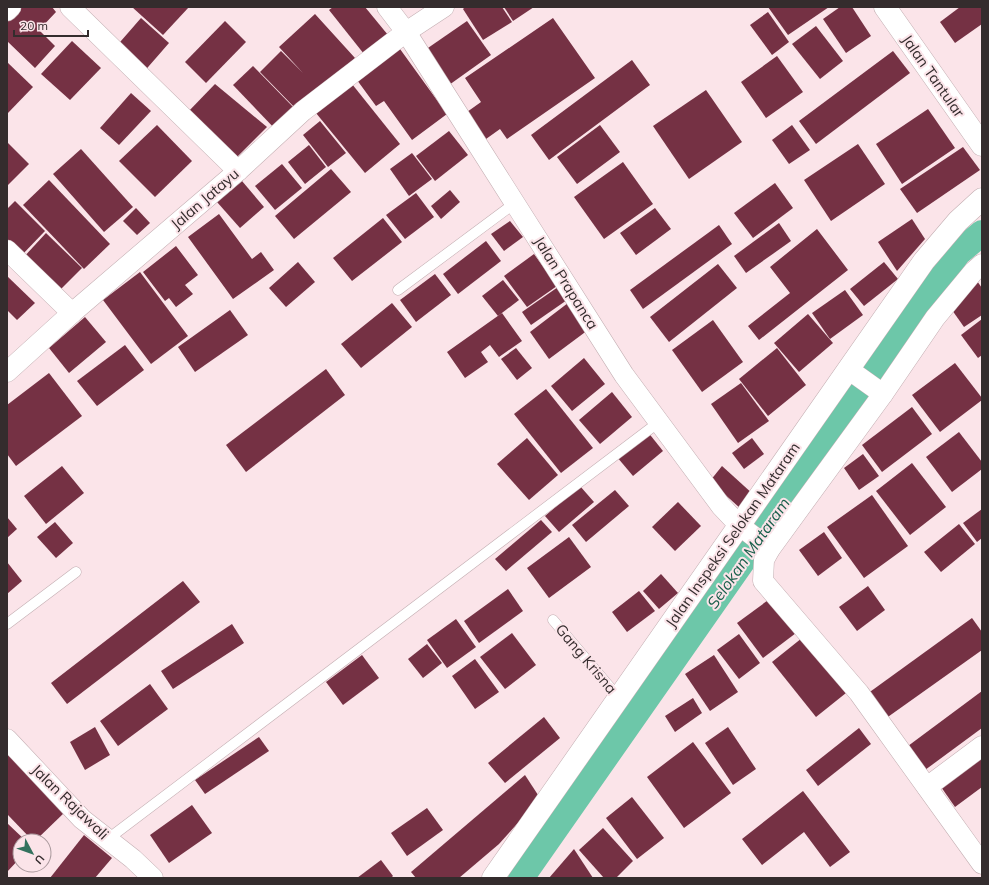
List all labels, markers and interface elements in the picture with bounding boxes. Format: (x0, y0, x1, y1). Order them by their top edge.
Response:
scale bar (14, 12, 88, 38)
text: 20 m (20, 18, 48, 33)
street label: Jalan Tantular (898, 31, 969, 121)
street label: Jalan Jatayu (167, 164, 243, 233)
street label: Jalan Prapanca (530, 233, 603, 333)
street label: Jalan Inspeksi Selokan Mataram (662, 439, 804, 631)
water label: Selokan Mataram (703, 494, 793, 612)
street label: Gang Krisna (552, 620, 621, 698)
street label: Jalan Rajawali (28, 760, 113, 843)
north arrow (12, 833, 52, 873)
text: U (32, 852, 48, 867)

